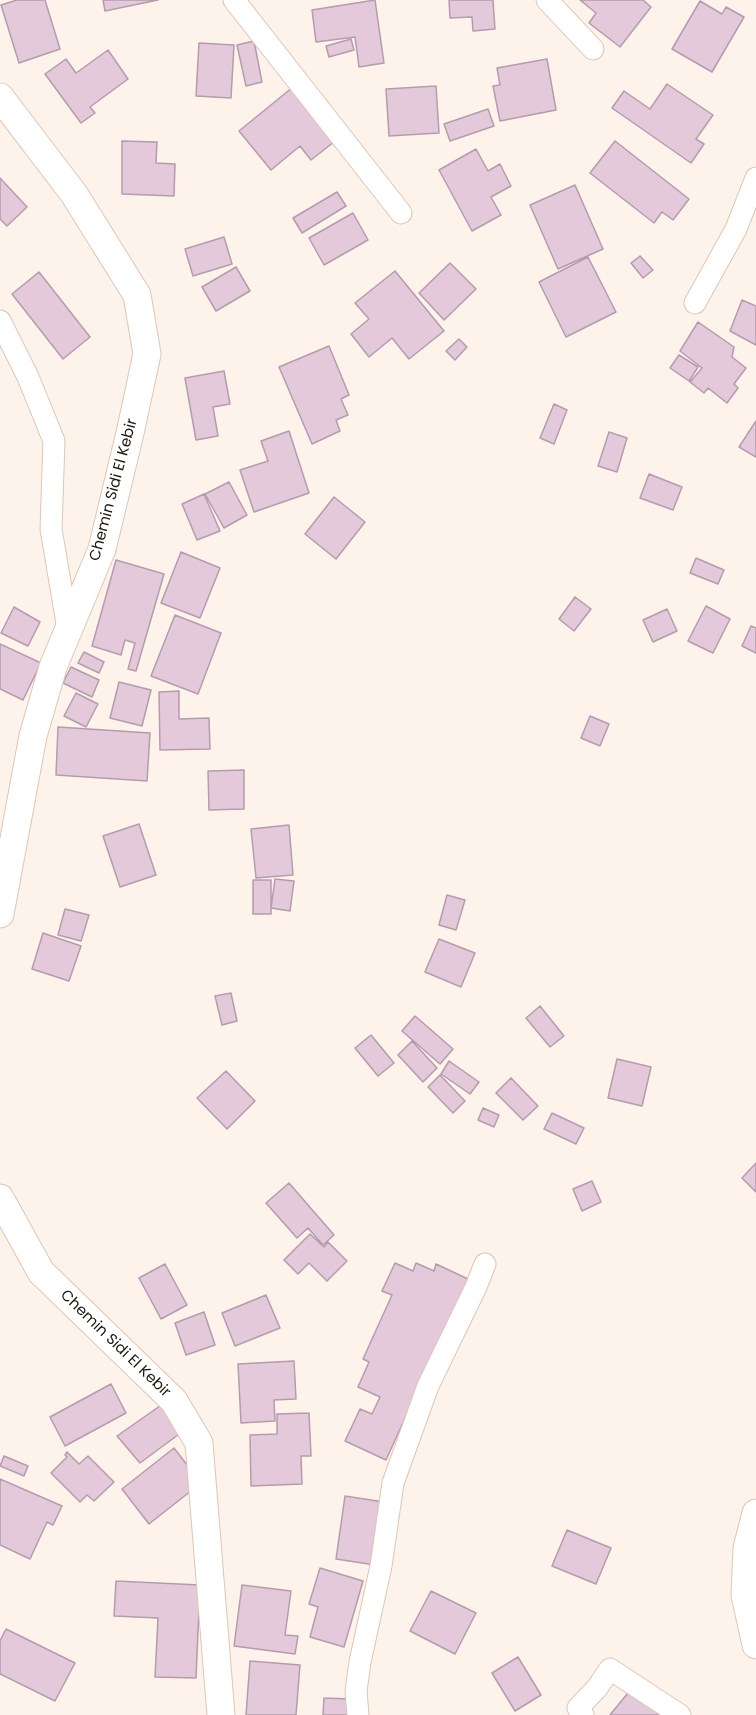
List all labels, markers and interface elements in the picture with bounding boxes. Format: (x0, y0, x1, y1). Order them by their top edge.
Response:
street label: Chemin Sidi El Kebir (86, 417, 142, 563)
street label: Chemin Sidi El Kebir (56, 1287, 174, 1401)

